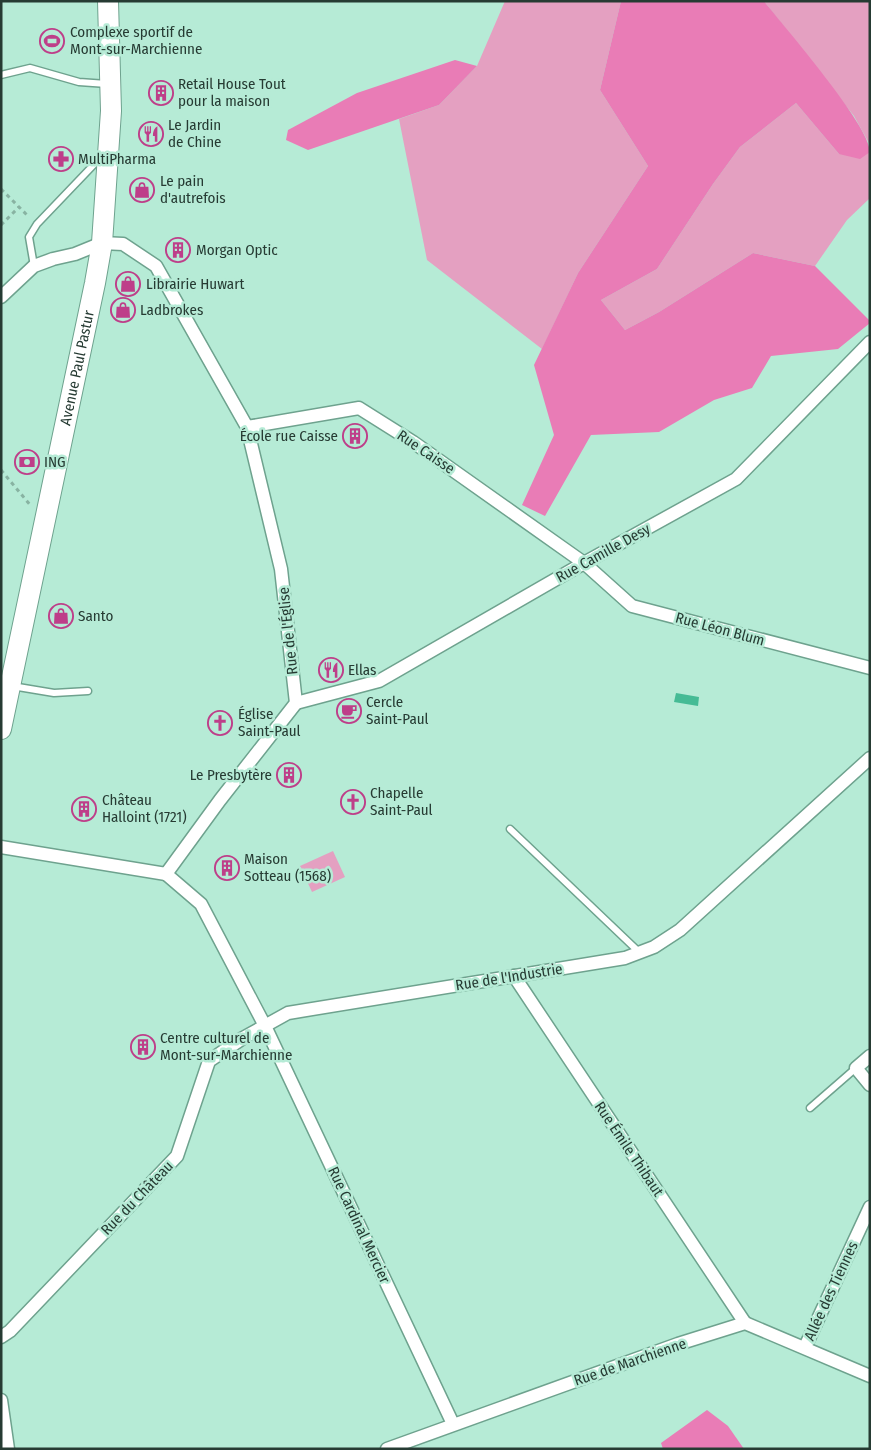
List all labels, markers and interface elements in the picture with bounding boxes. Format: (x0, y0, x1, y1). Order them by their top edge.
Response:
place label: Complexe sportif de Mont-sur-Marchienne (70, 23, 202, 58)
sports icon: Complexe sportif de Mont-sur-Marchienne (39, 28, 65, 54)
place label: Retail House Tout pour la maison (178, 75, 286, 110)
building icon: Retail House Tout pour la maison (148, 80, 174, 106)
place label: Le Jardin de Chine (168, 116, 221, 151)
restaurant icon: Le Jardin de Chine (138, 121, 164, 147)
pharmacy icon: MultiPharma (48, 146, 74, 172)
place label: MultiPharma (78, 150, 156, 168)
place label: Le pain d'autrefois (160, 172, 226, 207)
shop icon: Le pain d'autrefois (129, 177, 155, 203)
building icon: Morgan Optic (165, 237, 191, 263)
place label: Morgan Optic (196, 241, 278, 259)
shop icon: Librairie Huwart (115, 271, 141, 297)
place label: Librairie Huwart (146, 275, 244, 293)
shop icon: Ladbrokes (110, 297, 136, 323)
place label: Ladbrokes (140, 301, 203, 319)
street label: Avenue Paul Pastur (56, 308, 98, 427)
building icon: École rue Caisse (342, 423, 368, 449)
street label: Rue Caisse (394, 426, 458, 478)
place label: École rue Caisse (240, 427, 338, 445)
bank icon: ING (14, 449, 40, 475)
place label: ING (44, 453, 66, 471)
street label: Rue Camille Desy (553, 520, 653, 586)
street label: Rue de l'Église (274, 586, 302, 676)
shop icon: Santo (48, 603, 74, 629)
place label: Santo (78, 607, 113, 625)
street label: Rue Léon Blum (673, 608, 767, 650)
restaurant icon: Ellas (318, 657, 344, 683)
place label: Ellas (348, 661, 376, 679)
place label: Cercle Saint-Paul (366, 693, 429, 728)
cafe icon: Cercle Saint-Paul (336, 698, 362, 724)
place label: Église Saint-Paul (238, 705, 301, 740)
church icon: Église Saint-Paul (207, 710, 233, 736)
building icon: Le Presbytère (276, 762, 302, 788)
place label: Le Presbytère (190, 766, 272, 784)
place label: Chapelle Saint-Paul (370, 784, 433, 819)
church icon: Chapelle Saint-Paul (340, 789, 366, 815)
place label: Château Halloint (1721) (102, 791, 187, 826)
building icon: Château Halloint (1721) (71, 796, 97, 822)
place label: Maison Sotteau (1568) (244, 850, 331, 885)
building icon: Maison Sotteau (1568) (214, 855, 240, 881)
street label: Rue de l'Industrie (454, 960, 564, 994)
place label: Centre culturel de Mont-sur-Marchienne (160, 1029, 292, 1064)
building icon: Centre culturel de Mont-sur-Marchienne (130, 1034, 156, 1060)
street label: Rue Émile Thibaut (591, 1098, 667, 1200)
street label: Rue du Château (97, 1157, 177, 1239)
street label: Rue Cardinal Mercier (324, 1164, 394, 1287)
street label: Allée des Tiennes (800, 1239, 862, 1343)
street label: Rue de Marchienne (572, 1334, 688, 1390)

